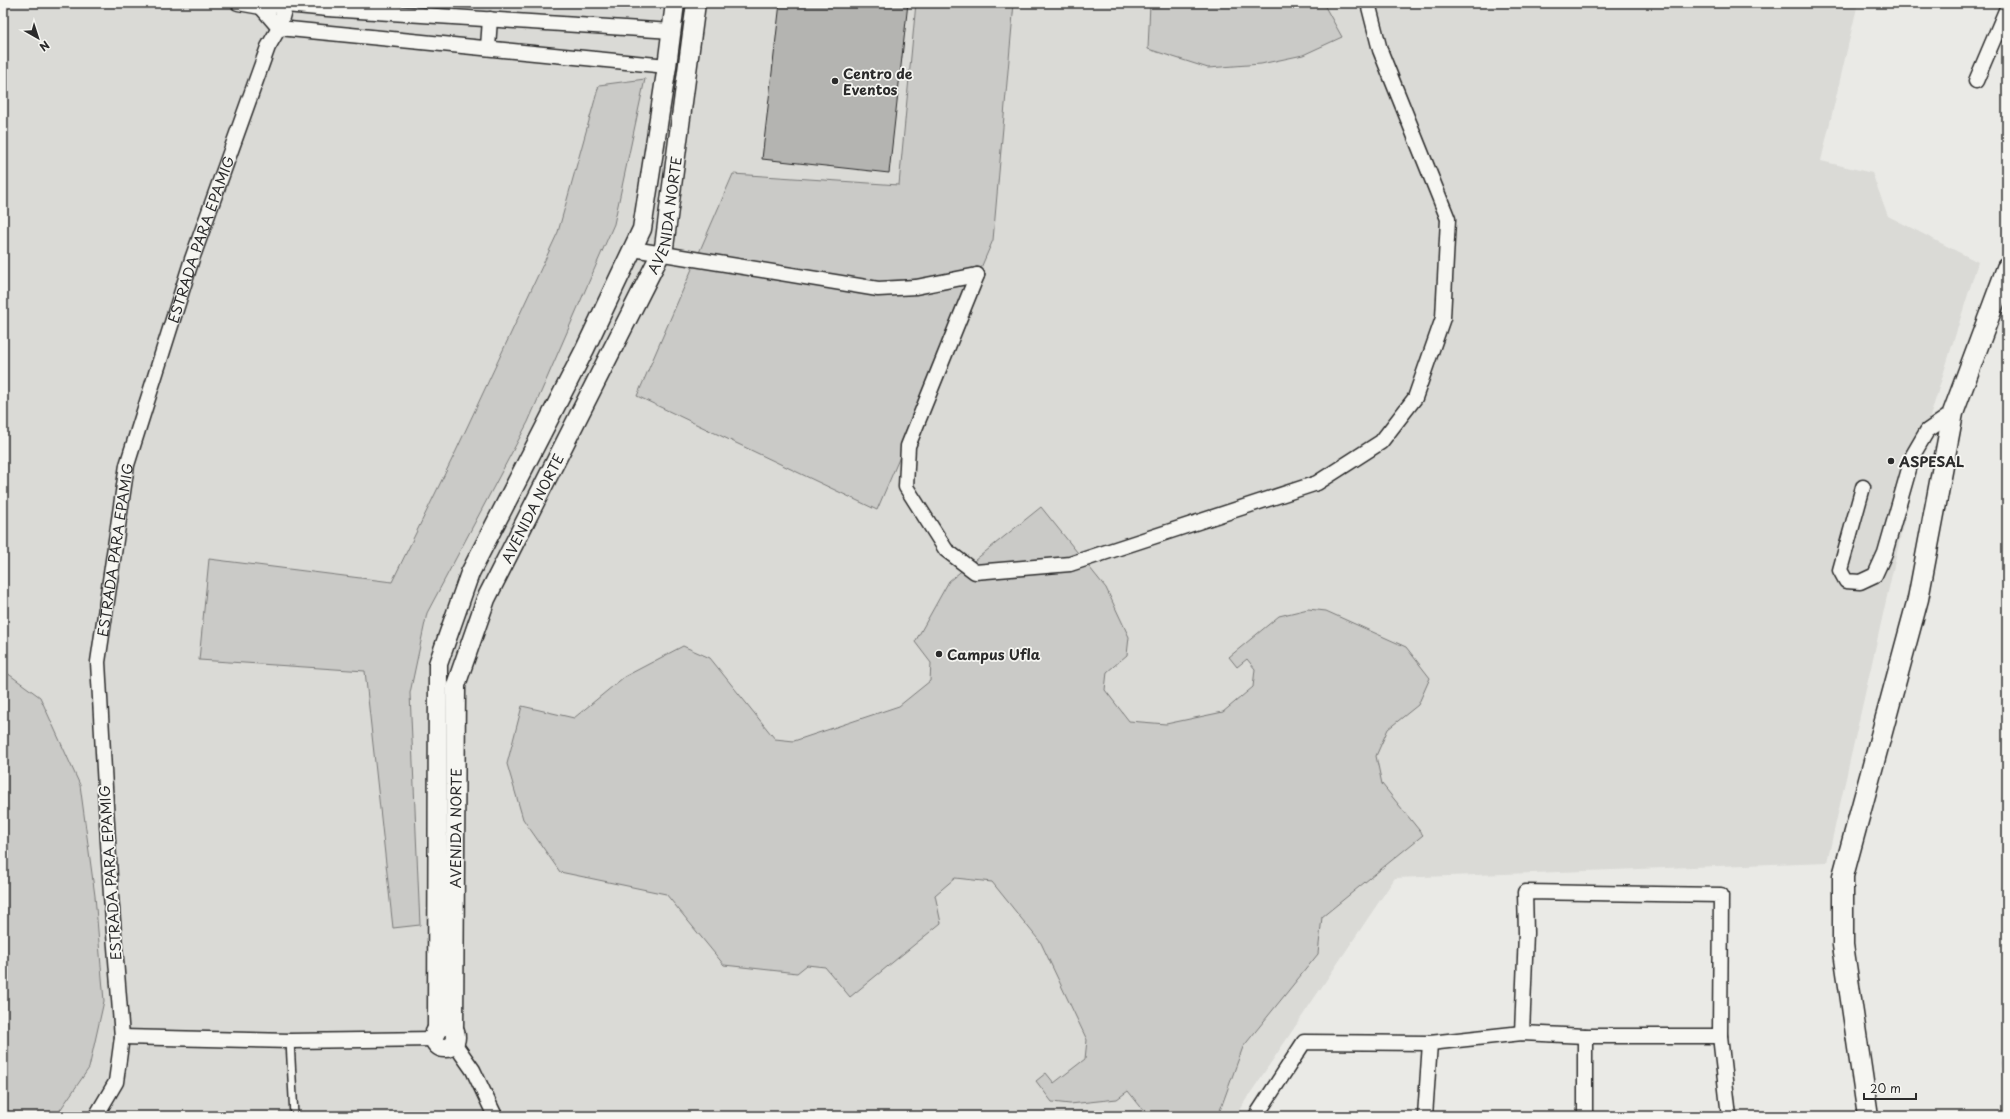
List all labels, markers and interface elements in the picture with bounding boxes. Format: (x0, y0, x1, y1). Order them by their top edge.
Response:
north arrow (18, 18, 58, 58)
text: N (36, 37, 53, 56)
place label: Centro de Eventos (843, 63, 913, 100)
marker: Centro de Eventos (830, 76, 840, 86)
street label: ESTRADA PARA EPAMIG (162, 153, 239, 326)
street label: AVENIDA NORTE (642, 155, 686, 277)
street label: AVENIDA NORTE (495, 449, 569, 567)
place label: ASPESAL (1898, 451, 1964, 472)
marker: ASPESAL (1886, 456, 1896, 466)
street label: ESTRADA PARA EPAMIG (91, 461, 138, 638)
place label: Campus Ufla (947, 644, 1041, 665)
marker: Campus Ufla (934, 649, 944, 659)
street label: AVENIDA NORTE (444, 768, 466, 888)
street label: ESTRADA PARA EPAMIG (93, 785, 127, 961)
scale bar (1864, 1075, 1916, 1101)
text: 20 m (1870, 1079, 1901, 1097)

